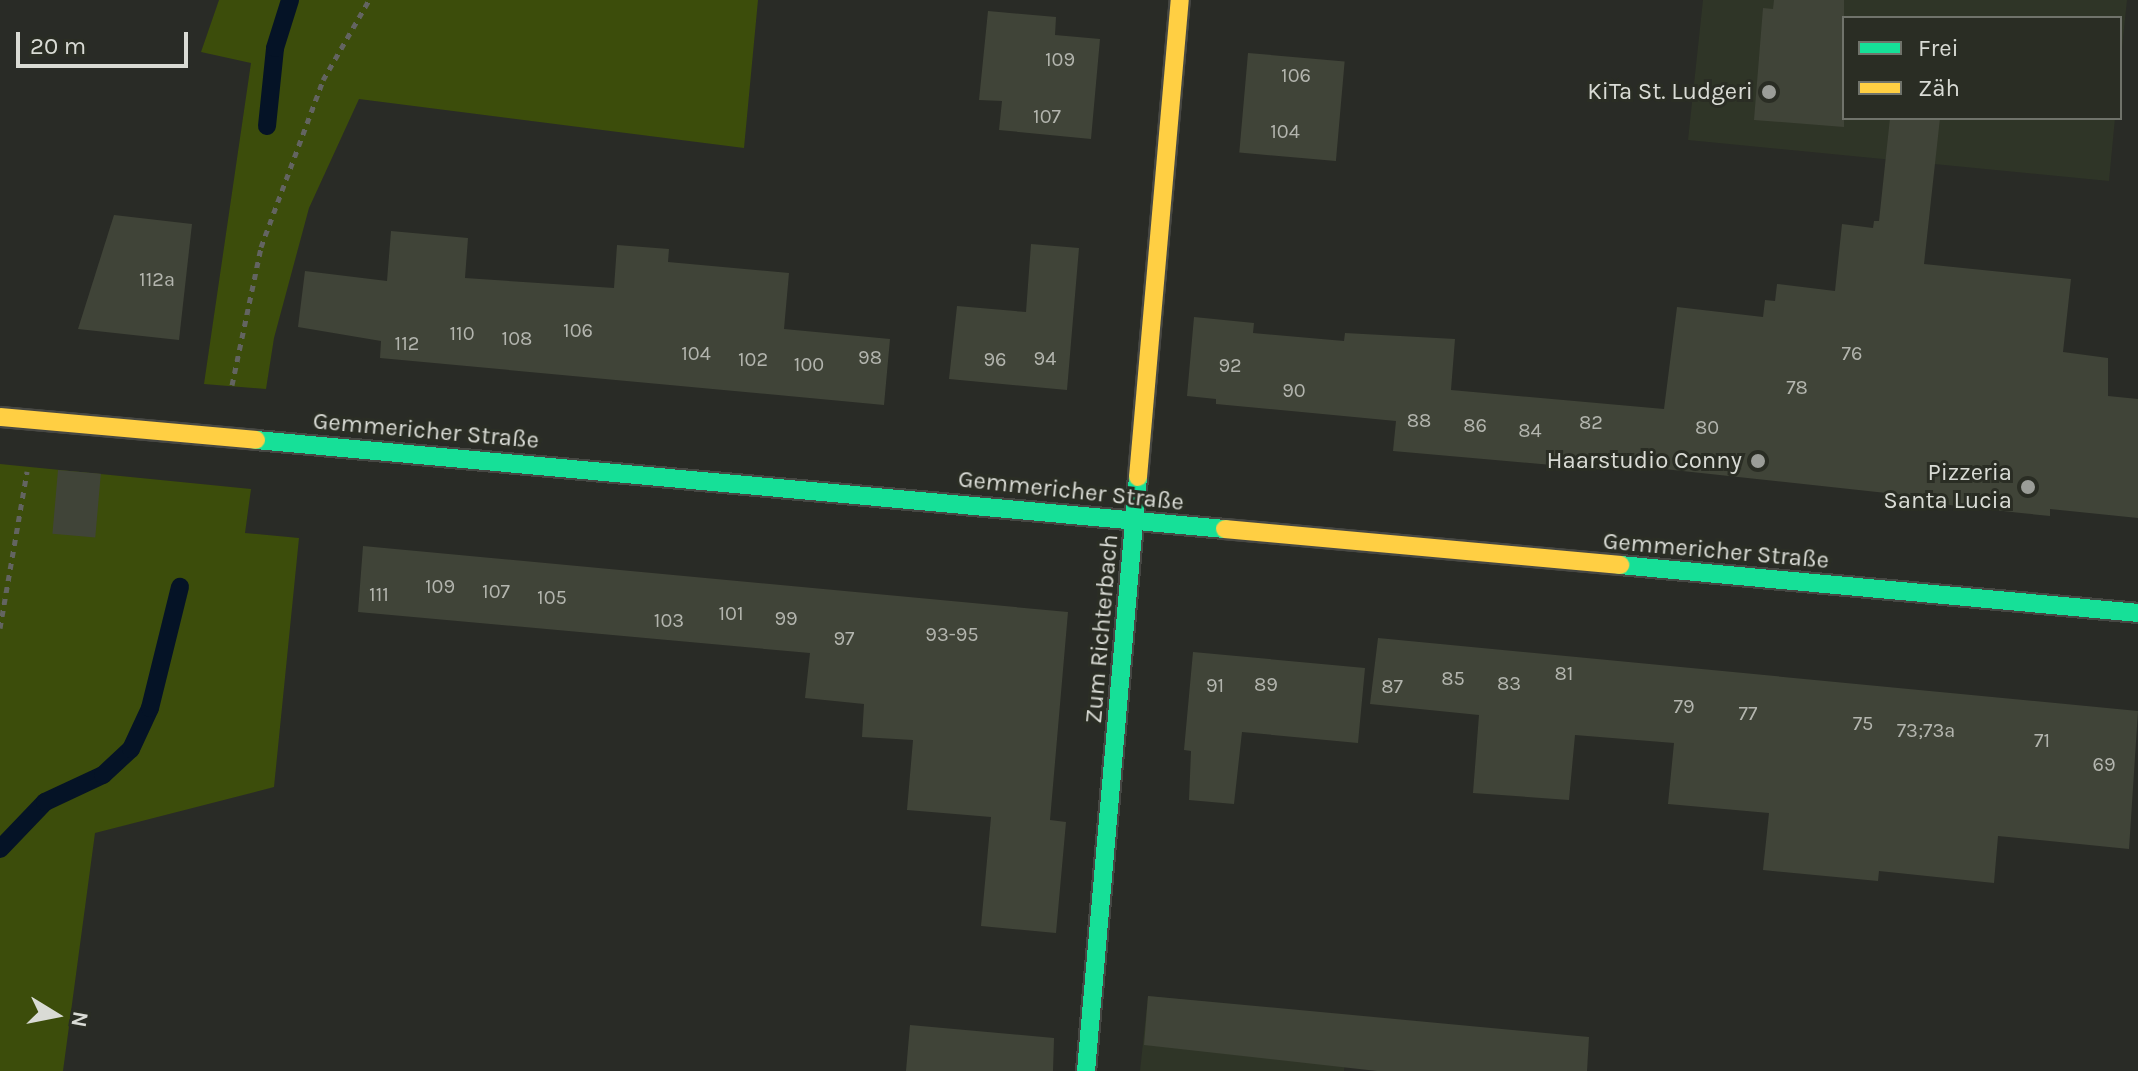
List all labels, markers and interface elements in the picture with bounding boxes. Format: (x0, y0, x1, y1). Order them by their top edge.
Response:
scale bar (20, 16, 192, 66)
legend (1842, 16, 2122, 120)
text: 20 m (30, 32, 86, 60)
text: Frei (1918, 34, 1959, 62)
house number: 109 (1045, 47, 1075, 71)
house number: 106 (1281, 63, 1311, 87)
text: Zäh (1918, 74, 1960, 102)
place label: KiTa St. Ludgeri (1587, 78, 1753, 106)
marker: KiTa St. Ludgeri (1760, 83, 1778, 101)
house number: 107 (1033, 104, 1061, 128)
house number: 104 (1270, 119, 1300, 143)
house number: 112a (139, 267, 175, 291)
house number: 106 (563, 318, 593, 342)
house number: 110 (449, 321, 475, 345)
house number: 108 (502, 326, 532, 350)
house number: 112 (395, 331, 419, 355)
house number: 104 (681, 341, 711, 365)
house number: 76 (1842, 341, 1862, 365)
house number: 98 (858, 345, 882, 369)
house number: 94 (1034, 346, 1056, 370)
house number: 102 (738, 347, 768, 371)
house number: 96 (983, 347, 1007, 371)
house number: 100 (794, 352, 824, 376)
house number: 92 (1218, 353, 1242, 377)
house number: 78 (1786, 375, 1808, 399)
house number: 90 (1282, 378, 1306, 402)
street label: Gemmericher Straße (312, 407, 540, 455)
house number: 88 (1407, 408, 1431, 432)
house number: 82 (1579, 410, 1603, 434)
house number: 86 (1463, 413, 1487, 437)
house number: 80 (1695, 415, 1719, 439)
house number: 84 (1518, 418, 1542, 442)
place label: Haarstudio Conny (1547, 447, 1742, 475)
marker: Haarstudio Conny (1749, 452, 1767, 470)
place label: Pizzeria Santa Lucia (1883, 459, 2012, 515)
street label: Gemmericher Straße (957, 465, 1185, 517)
marker: Pizzeria Santa Lucia (2019, 478, 2037, 496)
street label: Gemmericher Straße (1602, 527, 1830, 575)
street label: Zum Richterbach (1079, 533, 1125, 725)
house number: 109 (425, 574, 455, 598)
house number: 107 (482, 579, 510, 603)
house number: 111 (369, 582, 389, 606)
house number: 105 (537, 585, 567, 609)
house number: 101 (718, 601, 744, 625)
house number: 99 (774, 606, 798, 630)
house number: 103 (654, 608, 684, 632)
house number: 93-95 (925, 622, 979, 646)
house number: 97 (834, 626, 854, 650)
house number: 81 (1555, 661, 1573, 685)
house number: 85 (1441, 666, 1465, 690)
house number: 83 (1497, 671, 1521, 695)
house number: 89 (1254, 672, 1278, 696)
house number: 91 (1206, 673, 1224, 697)
house number: 87 (1381, 674, 1403, 698)
house number: 79 (1674, 694, 1694, 718)
house number: 77 (1739, 701, 1757, 725)
house number: 75 (1853, 711, 1873, 735)
house number: 73;73a (1897, 718, 1955, 742)
house number: 71 (2034, 728, 2050, 752)
house number: 69 (2092, 752, 2116, 776)
north arrow (16, 975, 96, 1055)
text: N (65, 1009, 94, 1029)

